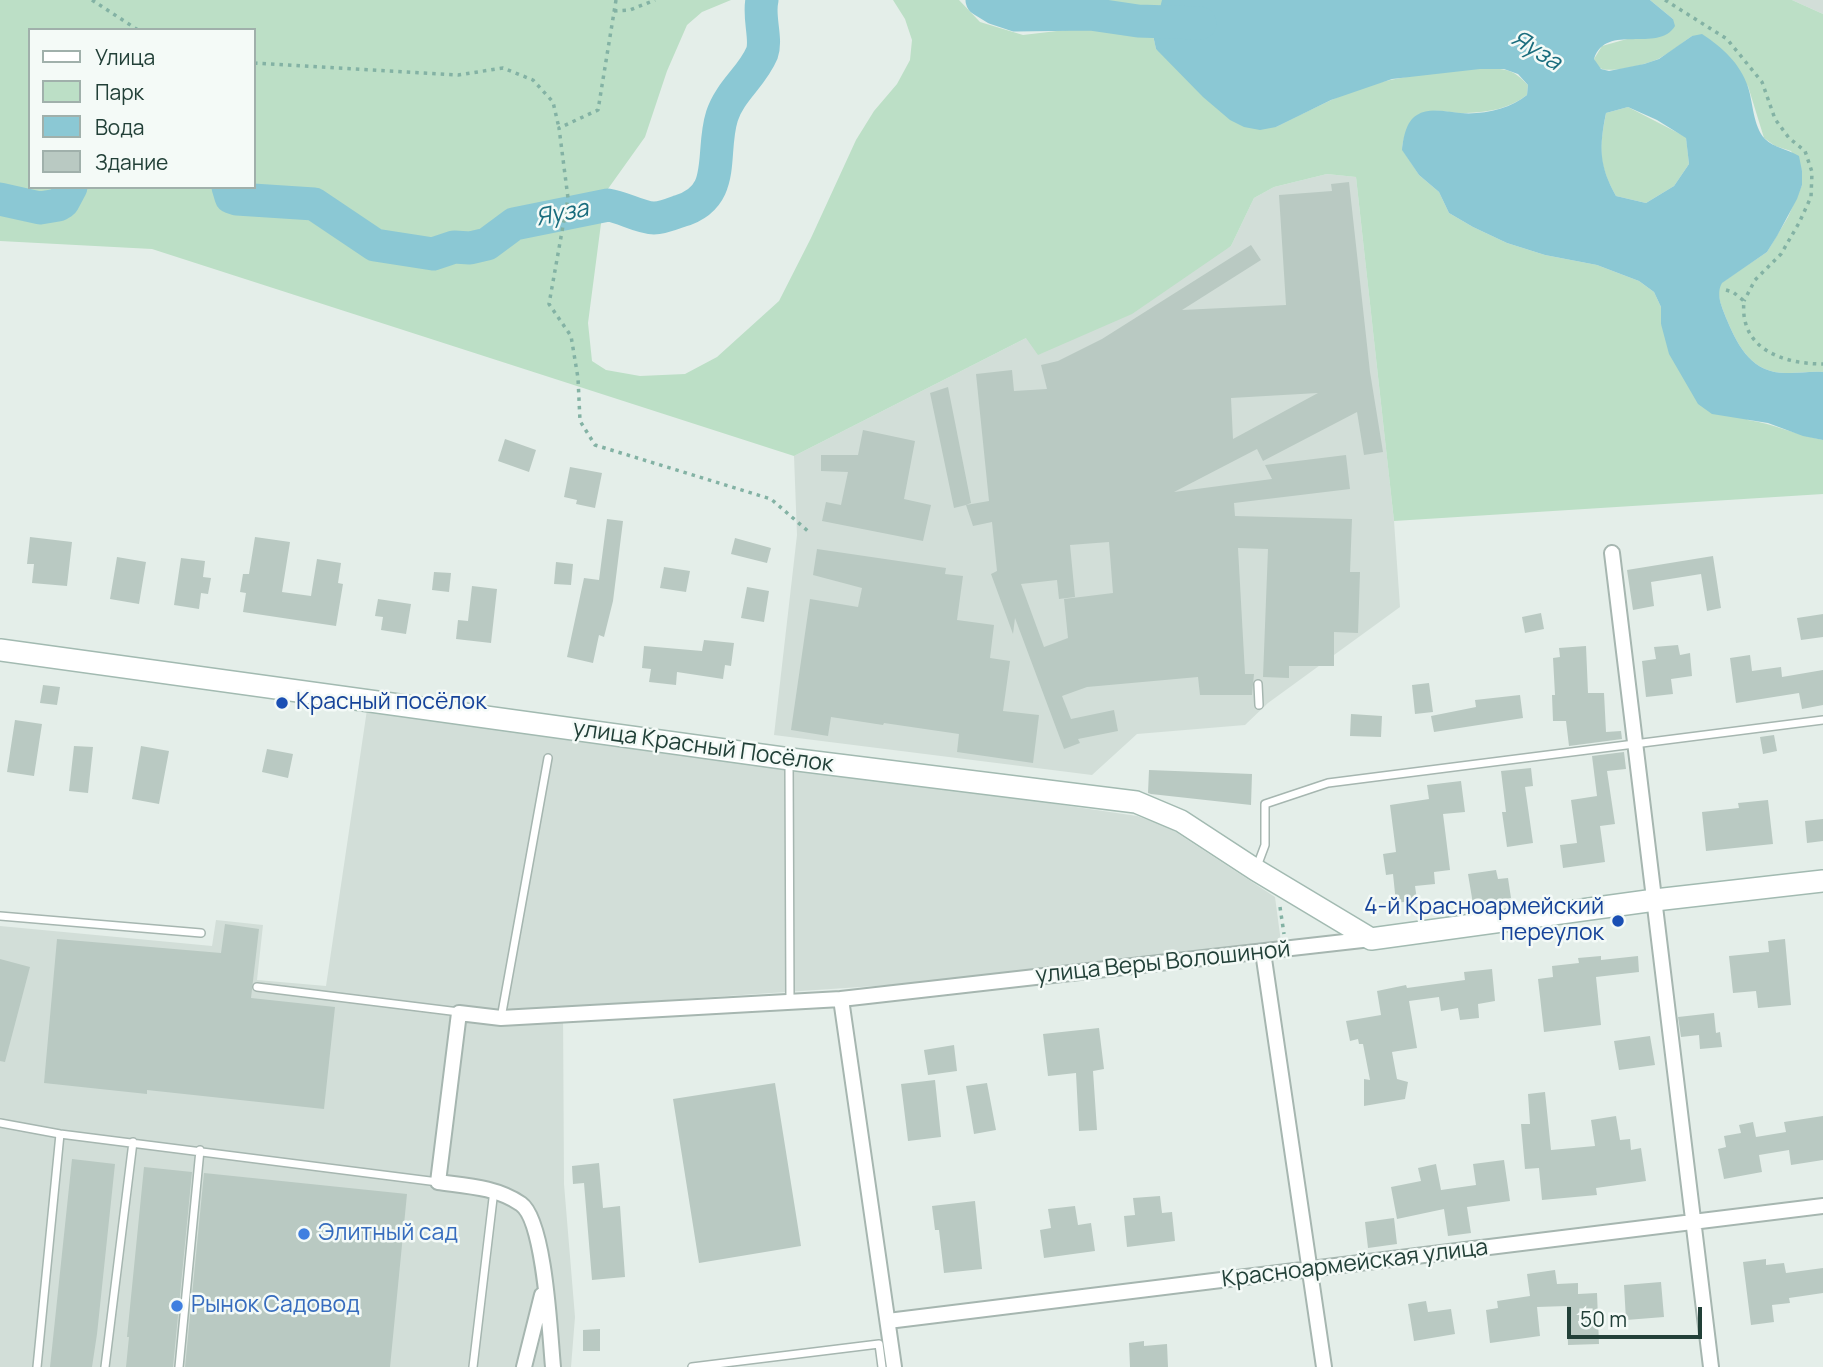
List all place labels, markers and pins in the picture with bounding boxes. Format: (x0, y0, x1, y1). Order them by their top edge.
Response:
place label: Красный посёлок (296, 689, 487, 717)
marker: Красный посёлок (274, 695, 290, 711)
place label: 4-й Красноармейский переулок (1364, 894, 1604, 948)
marker: 4-й Красноармейский переулок (1610, 913, 1626, 929)
place label: Элитный сад (318, 1220, 458, 1248)
marker: Элитный сад (296, 1226, 312, 1242)
place label: Рынок Садовод (191, 1292, 360, 1320)
marker: Рынок Садовод (169, 1298, 185, 1314)

